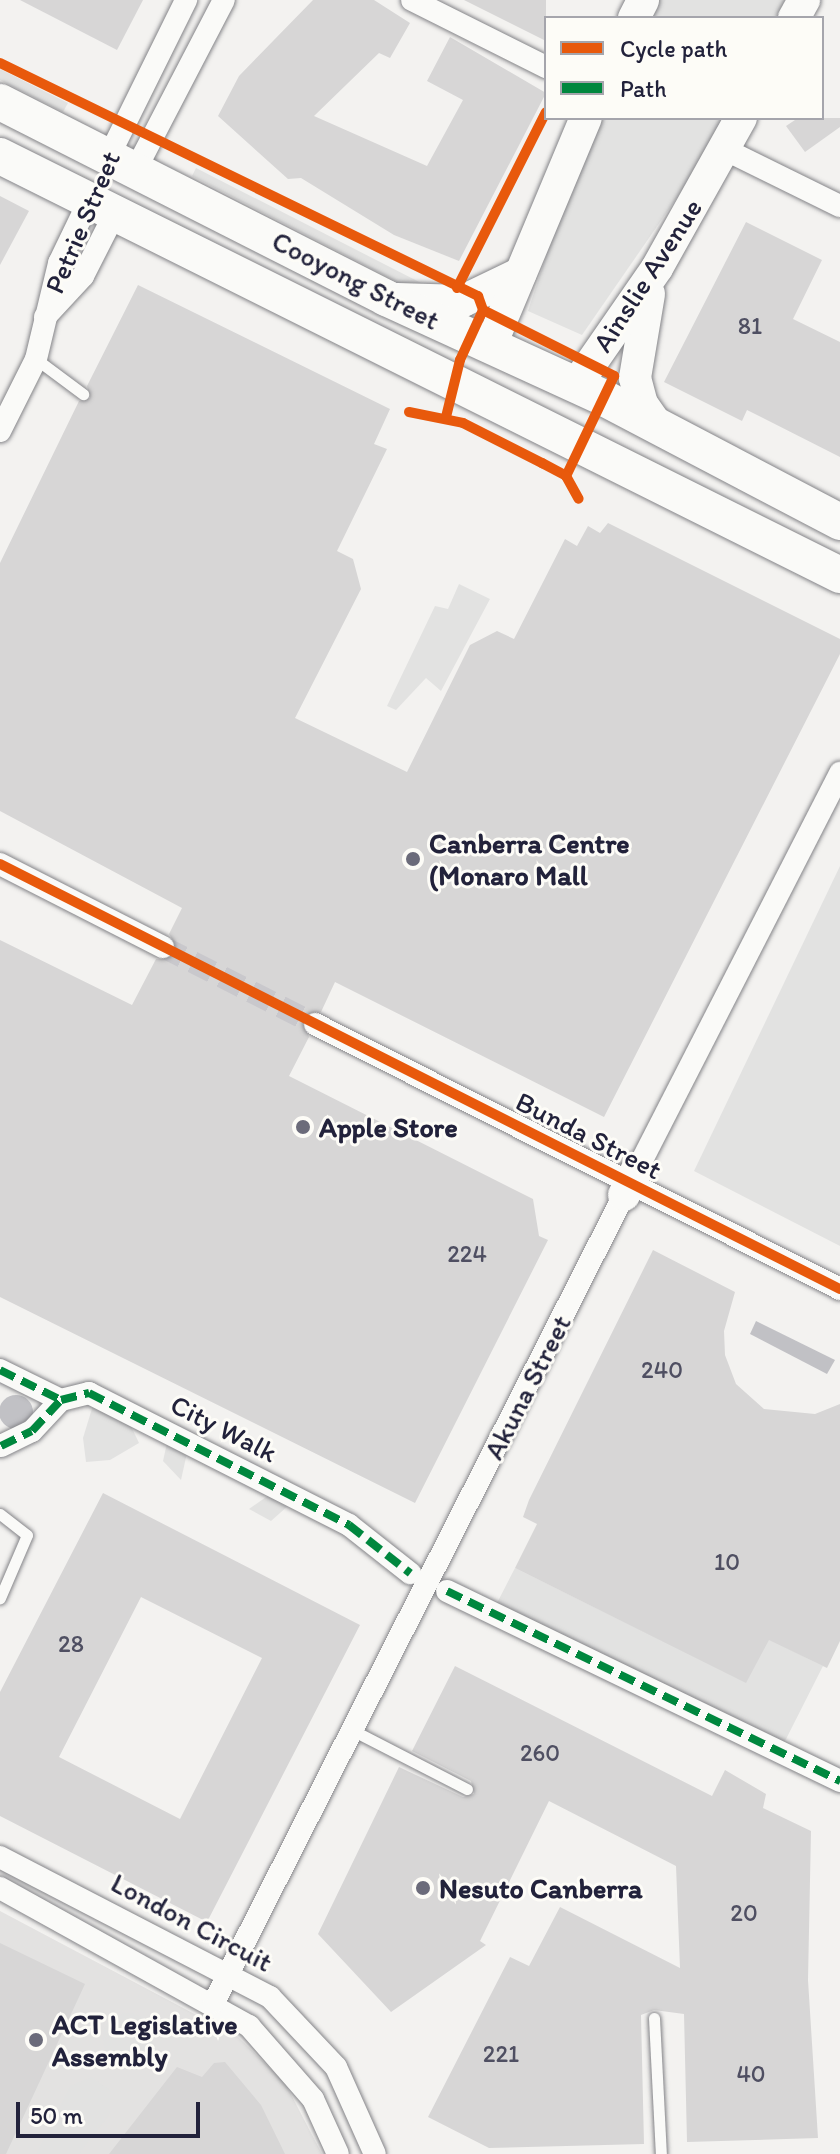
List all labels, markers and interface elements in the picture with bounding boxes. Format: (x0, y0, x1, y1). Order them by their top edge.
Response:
legend (544, 16, 824, 120)
text: Cycle path (620, 34, 727, 63)
text: Path (620, 74, 667, 103)
street label: Petrie Street (37, 146, 127, 298)
street label: Ainslie Avenue (585, 192, 709, 358)
street label: Cooyong Street (267, 223, 445, 337)
house number: 81 (738, 312, 762, 340)
place label: Canberra Centre (Monaro Mall (429, 826, 630, 892)
marker: Canberra Centre (Monaro Mall (404, 850, 422, 868)
street label: Bunda Street (511, 1084, 667, 1186)
place label: Apple Store (319, 1110, 458, 1144)
marker: Apple Store (294, 1118, 312, 1136)
house number: 224 (447, 1240, 487, 1268)
street label: Akuna Street (476, 1309, 578, 1465)
house number: 240 (641, 1356, 683, 1384)
street label: City Walk (165, 1387, 283, 1469)
house number: 10 (714, 1548, 740, 1576)
house number: 28 (58, 1630, 84, 1658)
house number: 260 (520, 1739, 560, 1767)
street label: London Circuit (106, 1865, 278, 1979)
place label: Nesuto Canberra (439, 1871, 643, 1905)
marker: Nesuto Canberra (414, 1879, 432, 1897)
house number: 20 (730, 1899, 758, 1927)
place label: ACT Legislative Assembly (52, 2007, 238, 2073)
marker: ACT Legislative Assembly (27, 2031, 45, 2049)
house number: 221 (483, 2040, 519, 2068)
house number: 40 (736, 2060, 766, 2088)
scale bar (20, 2086, 204, 2136)
text: 50 m (30, 2101, 83, 2130)

